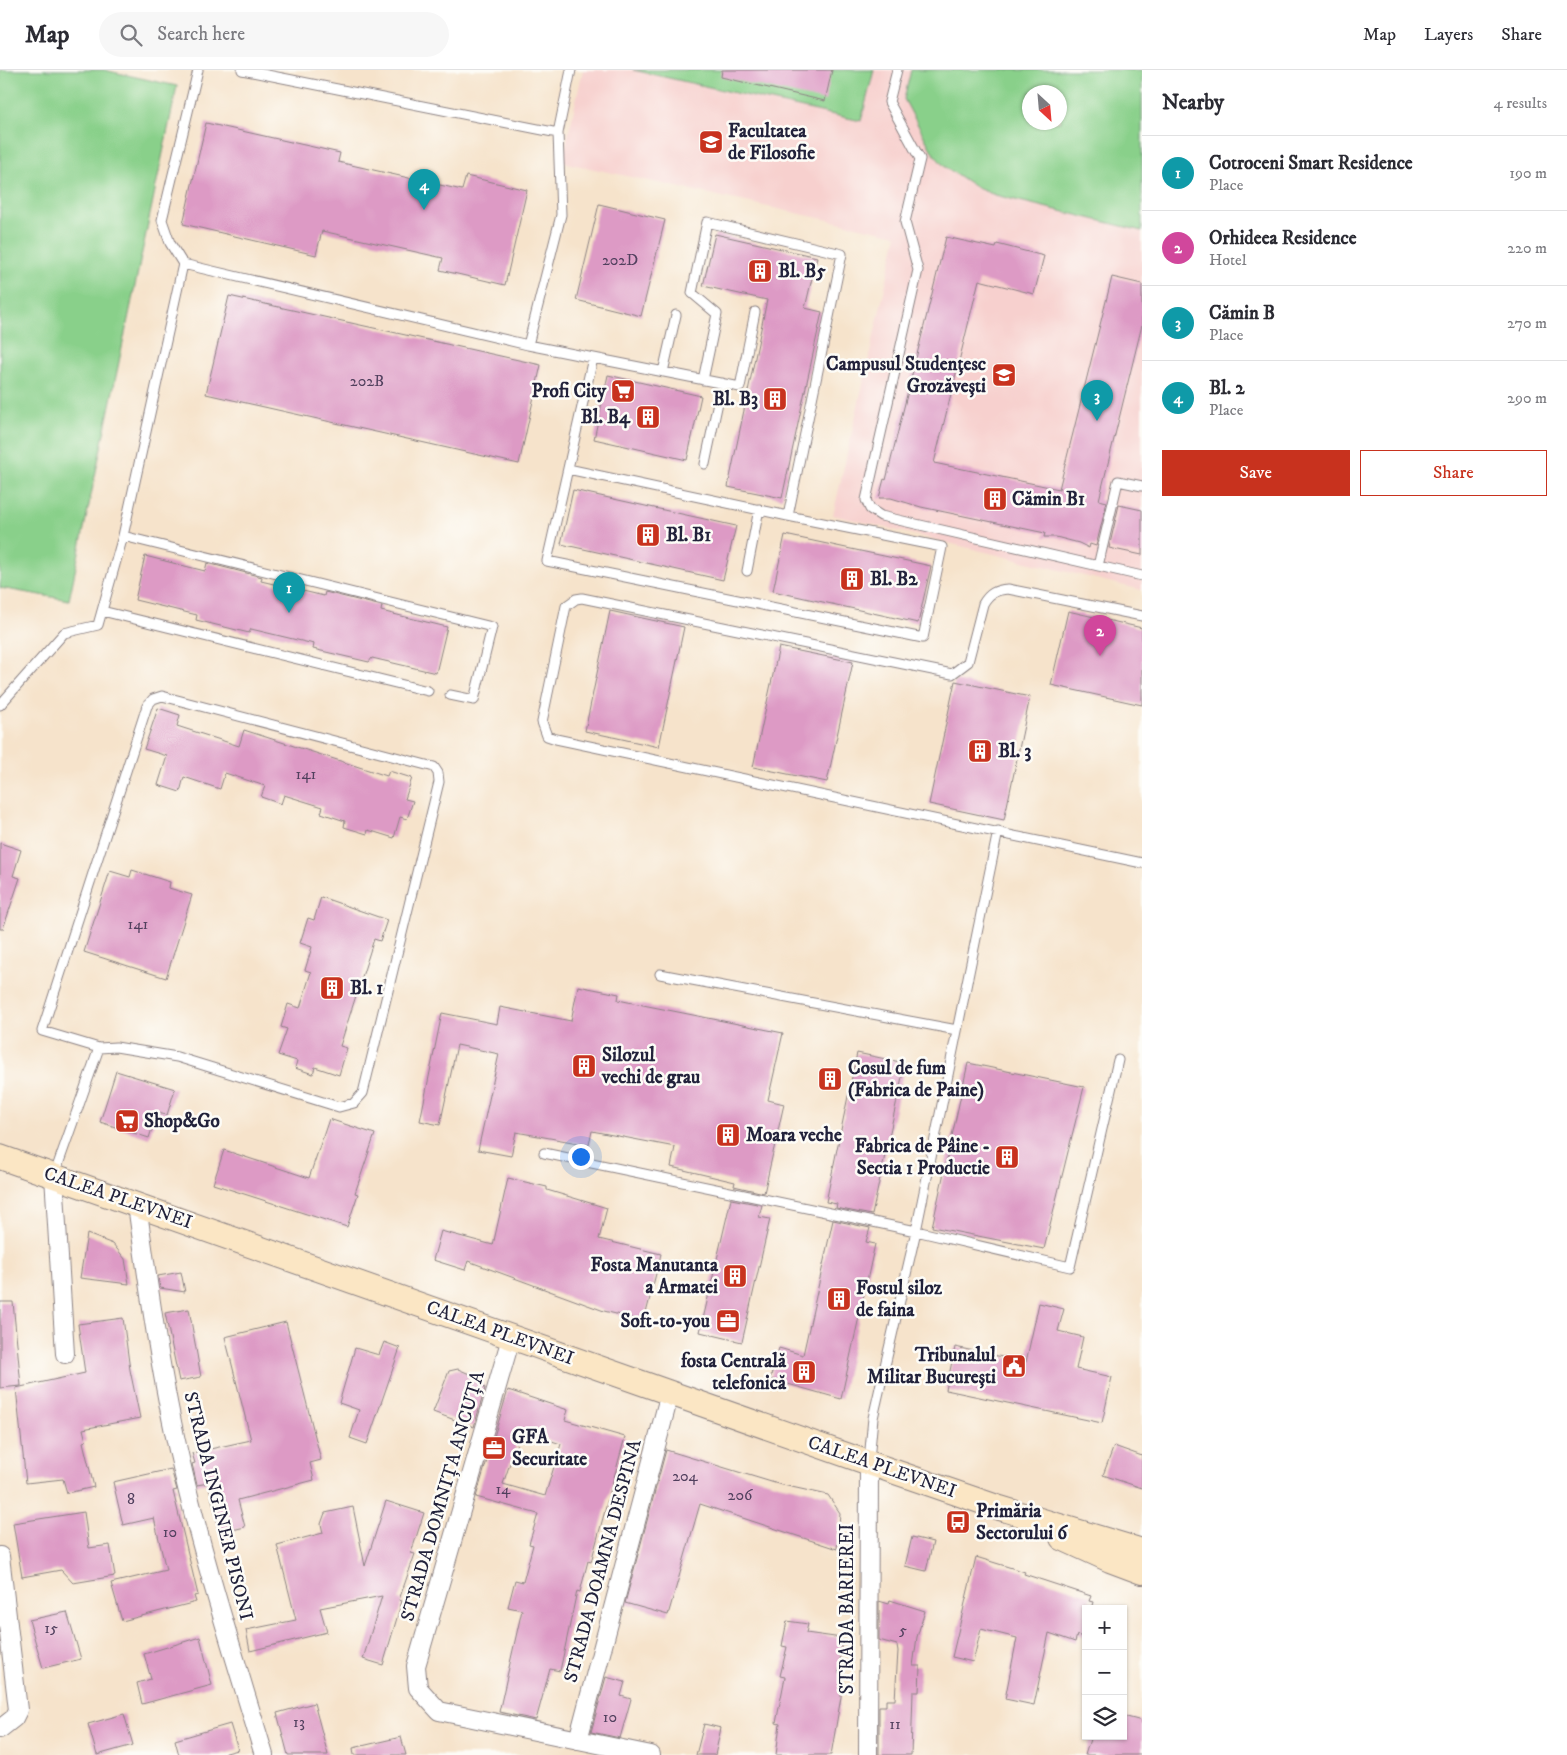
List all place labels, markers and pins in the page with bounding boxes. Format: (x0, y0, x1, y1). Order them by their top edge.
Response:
place label: Facultatea de Filosofie (728, 120, 815, 165)
school or university icon: Facultatea de Filosofie (698, 129, 724, 155)
pin: 4 (408, 169, 440, 210)
building icon: Bl. B5 (747, 258, 773, 284)
place label: Bl. B5 (778, 260, 826, 283)
place label: Campusul Studențesc Grozăvești (826, 353, 986, 398)
school or university icon: Campusul Studențesc Grozăvești (991, 362, 1017, 388)
supermarket icon: Profi City (610, 378, 636, 404)
place label: Profi City (531, 380, 607, 403)
pin: 3 (1081, 380, 1113, 421)
building icon: Bl. B3 (762, 386, 788, 412)
place label: Bl. B3 (713, 388, 758, 411)
building icon: Bl. B4 (635, 404, 661, 430)
place label: Bl. B4 (581, 406, 631, 429)
building icon: Cămin B1 (982, 486, 1008, 512)
place label: Cămin B1 (1012, 488, 1085, 511)
building icon: Bl. B1 (635, 522, 661, 548)
place label: Bl. B1 (666, 524, 711, 547)
building icon: Bl. B2 (839, 566, 865, 592)
place label: Bl. B2 (870, 568, 918, 591)
pin: 1 (273, 572, 305, 613)
pin: 2 (1084, 615, 1116, 656)
building icon: Bl. 3 (967, 738, 993, 764)
place label: Bl. 3 (998, 740, 1031, 763)
building icon: Bl. 1 (319, 975, 345, 1001)
place label: Bl. 1 (350, 977, 383, 1000)
place label: Silozul vechi de grau (601, 1044, 700, 1089)
building icon: Silozul vechi de grau (571, 1053, 597, 1079)
place label: Cosul de fum (Fabrica de Paine) (848, 1057, 984, 1102)
building icon: Cosul de fum (Fabrica de Paine) (817, 1066, 843, 1092)
supermarket icon: Shop&Go (114, 1108, 140, 1134)
place label: Shop&Go (144, 1110, 220, 1133)
building icon: Moara veche (715, 1122, 741, 1148)
place label: Moara veche (746, 1124, 842, 1147)
place label: Fabrica de Pâine - Sectia 1 Productie (855, 1135, 990, 1180)
building icon: Fabrica de Pâine - Sectia 1 Productie (994, 1144, 1020, 1170)
place label: Fosta Manutanta a Armatei (591, 1254, 719, 1299)
building icon: Fosta Manutanta a Armatei (722, 1263, 748, 1289)
place label: Fostul siloz de faina (856, 1277, 943, 1322)
building icon: Fostul siloz de faina (826, 1286, 852, 1312)
office icon: Soft-to-you (715, 1308, 741, 1334)
place label: Soft-to-you (621, 1310, 710, 1333)
place label: Tribunalul Militar București (867, 1344, 996, 1389)
place label: fosta Centrală telefonică (680, 1350, 787, 1395)
public building icon: Tribunalul Militar București (1001, 1353, 1027, 1379)
building icon: fosta Centrală telefonică (791, 1359, 817, 1385)
place label: GFA Securitate (512, 1426, 587, 1471)
office icon: GFA Securitate (481, 1435, 507, 1461)
place label: Primăria Sectorului 6 (976, 1500, 1068, 1545)
bus stop icon: Primăria Sectorului 6 (945, 1509, 971, 1535)

